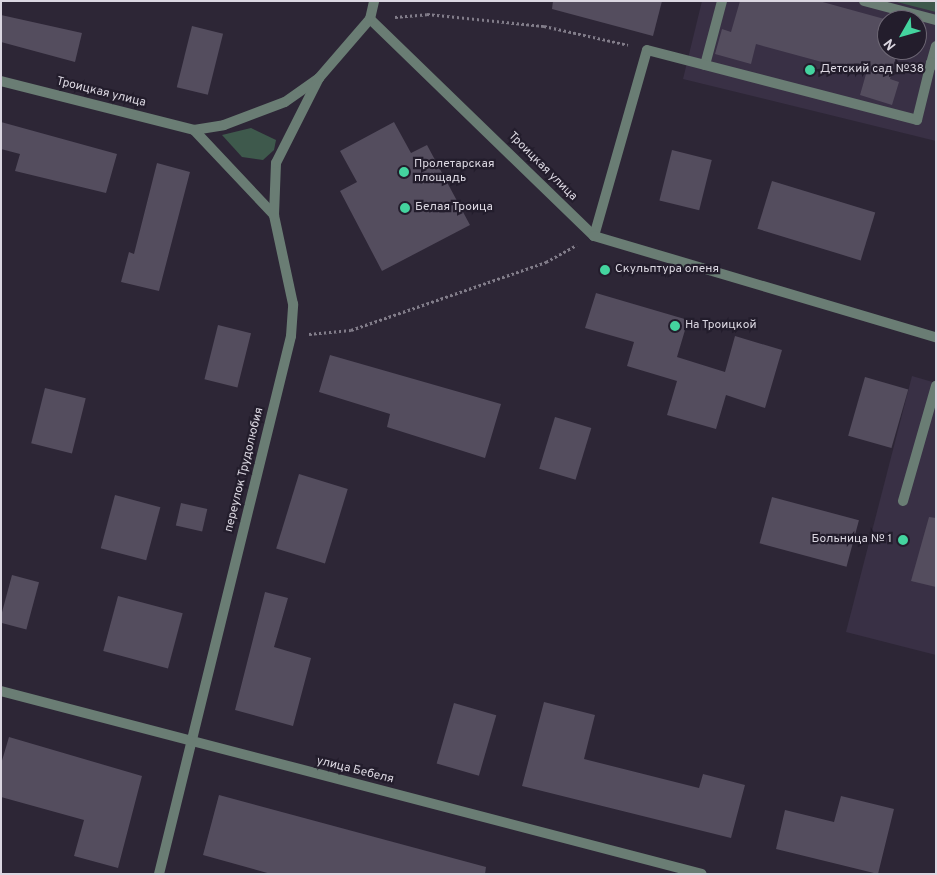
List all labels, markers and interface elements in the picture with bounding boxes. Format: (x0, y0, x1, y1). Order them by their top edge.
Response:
north arrow (877, 10, 927, 60)
text: N (881, 35, 900, 53)
place label: Детский сад №38 (820, 63, 924, 77)
marker: Детский сад №38 (804, 64, 816, 76)
street label: Троицкая улица (55, 75, 147, 111)
street label: Троицкая улица (505, 130, 579, 204)
place label: Пролетарская площадь (414, 158, 494, 186)
marker: Пролетарская площадь (398, 166, 410, 178)
place label: Белая Троица (415, 201, 493, 215)
marker: Белая Троица (399, 202, 411, 214)
place label: Скульптура оленя (615, 263, 719, 277)
marker: Скульптура оленя (599, 264, 611, 276)
place label: На Троицкой (685, 319, 757, 333)
marker: На Троицкой (669, 320, 681, 332)
street label: переулок Трудолюбия (222, 406, 268, 534)
place label: Больница № 1 (811, 533, 892, 547)
marker: Больница № 1 (896, 533, 910, 547)
street label: улица Бебеля (315, 754, 395, 788)

